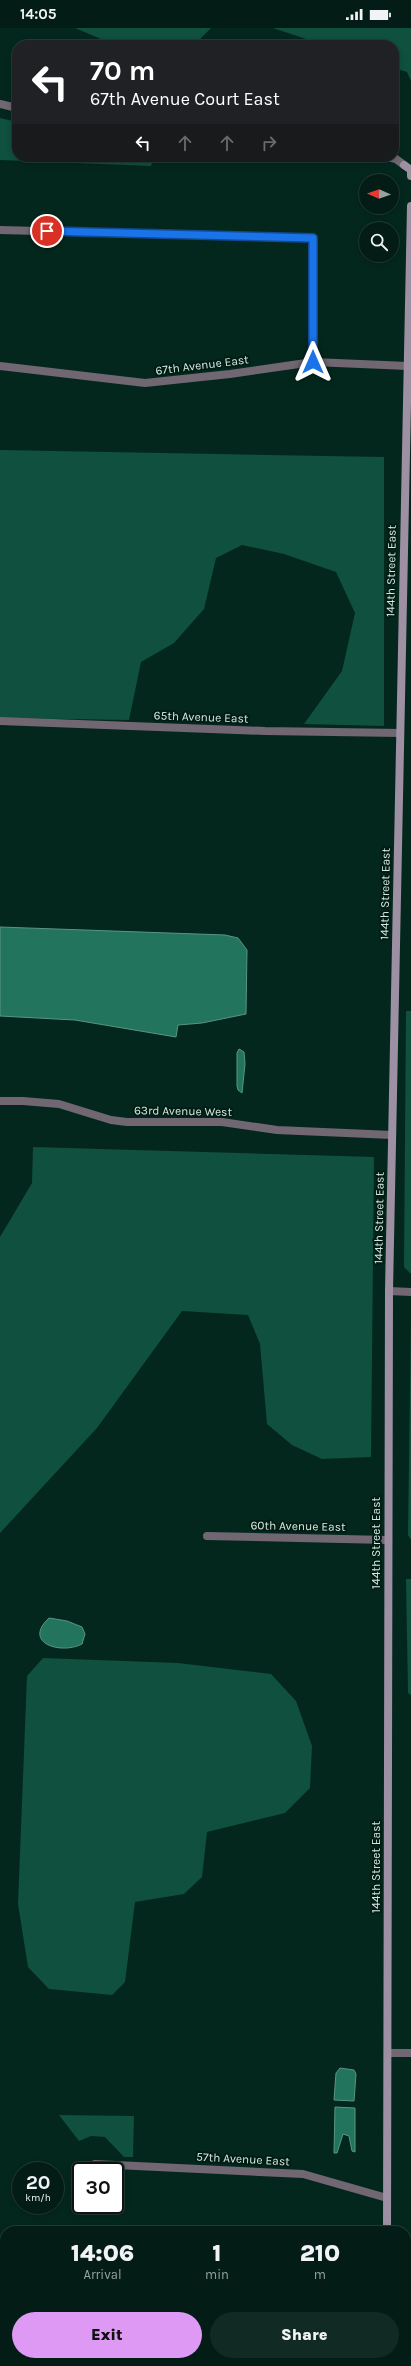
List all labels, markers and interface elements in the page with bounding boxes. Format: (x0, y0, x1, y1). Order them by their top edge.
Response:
text: 14:05 (20, 5, 57, 23)
text: 70 m (90, 54, 155, 87)
icon: left (24, 56, 76, 108)
text: 67th Avenue Court East (90, 88, 280, 110)
icon: left (132, 132, 154, 154)
icon: ahead (174, 132, 196, 154)
icon: ahead (216, 132, 238, 154)
icon: right (258, 132, 280, 154)
north arrow (359, 174, 399, 214)
map controls (359, 174, 399, 262)
pin (30, 214, 64, 248)
icon: arrive (36, 220, 58, 242)
button: search (359, 222, 399, 262)
position arrow (292, 341, 334, 383)
street label: 67th Avenue East (155, 352, 250, 378)
street label: 144th Street East (383, 524, 399, 617)
street label: 65th Avenue East (153, 708, 249, 726)
street label: 144th Street East (377, 847, 393, 940)
street label: 63rd Avenue West (134, 1103, 233, 1119)
street label: 144th Street East (371, 1171, 387, 1264)
street label: 144th Street East (369, 1497, 383, 1589)
street label: 60th Avenue East (250, 1518, 346, 1534)
street label: 144th Street East (369, 1821, 383, 1913)
street label: 57th Avenue East (196, 2150, 291, 2168)
speed limit sign: 30 (72, 2162, 124, 2214)
text: 20 (26, 2171, 50, 2194)
text: km/h (25, 2192, 51, 2204)
text: 14:06 (71, 2239, 134, 2267)
text: 1 (212, 2239, 222, 2267)
text: 210 (300, 2239, 340, 2267)
text: Arrival (83, 2267, 122, 2282)
text: min (205, 2267, 229, 2282)
text: m (314, 2267, 326, 2282)
button: Exit (12, 2312, 202, 2358)
button: Share (210, 2312, 399, 2358)

